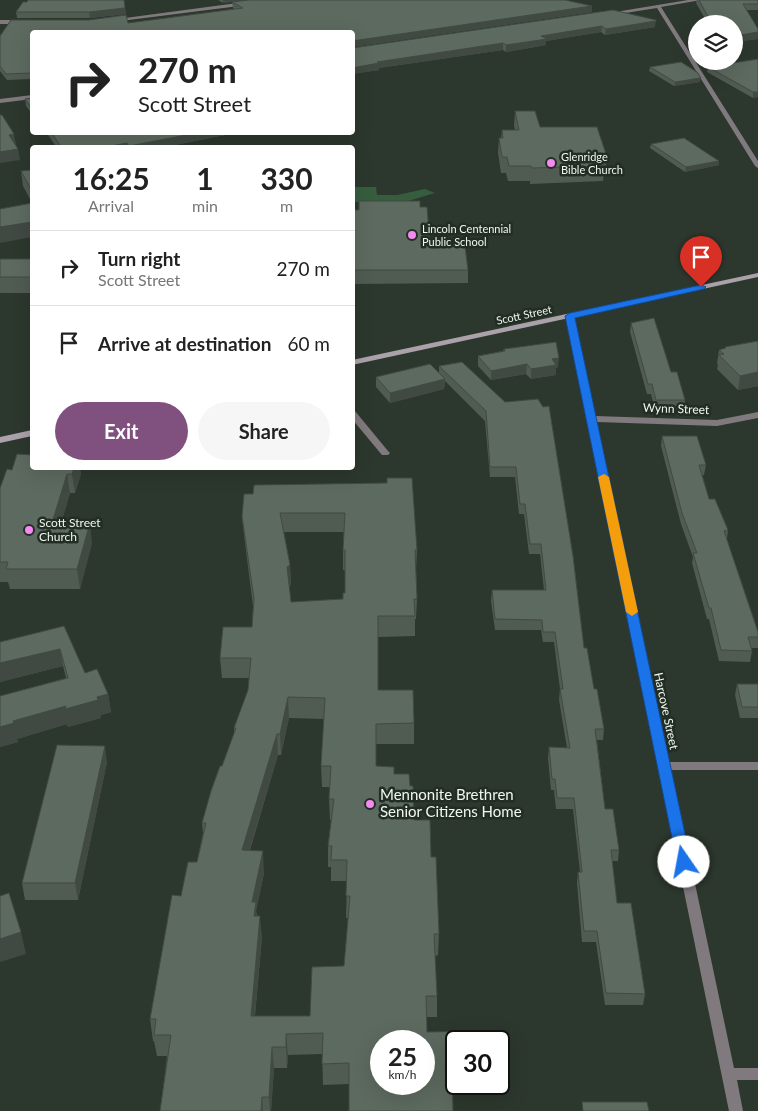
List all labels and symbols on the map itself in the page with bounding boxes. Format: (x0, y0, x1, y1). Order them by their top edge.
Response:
place label: Glenridge Bible Church (561, 150, 623, 176)
marker: Glenridge Bible Church (545, 157, 557, 169)
place label: Lincoln Centennial Public School (422, 222, 511, 248)
marker: Lincoln Centennial Public School (406, 229, 418, 241)
pin (680, 236, 722, 287)
street label: Scott Street (495, 302, 553, 327)
street label: Wynn Street (643, 400, 710, 417)
place label: Scott Street Church (39, 515, 101, 544)
marker: Scott Street Church (23, 524, 35, 536)
street label: Harcove Street (651, 671, 682, 751)
place label: Mennonite Brethren Senior Citizens Home (380, 785, 522, 820)
marker: Mennonite Brethren Senior Citizens Home (364, 798, 376, 810)
position arrow (657, 835, 709, 887)
speed limit sign: 30 (445, 1030, 510, 1095)

